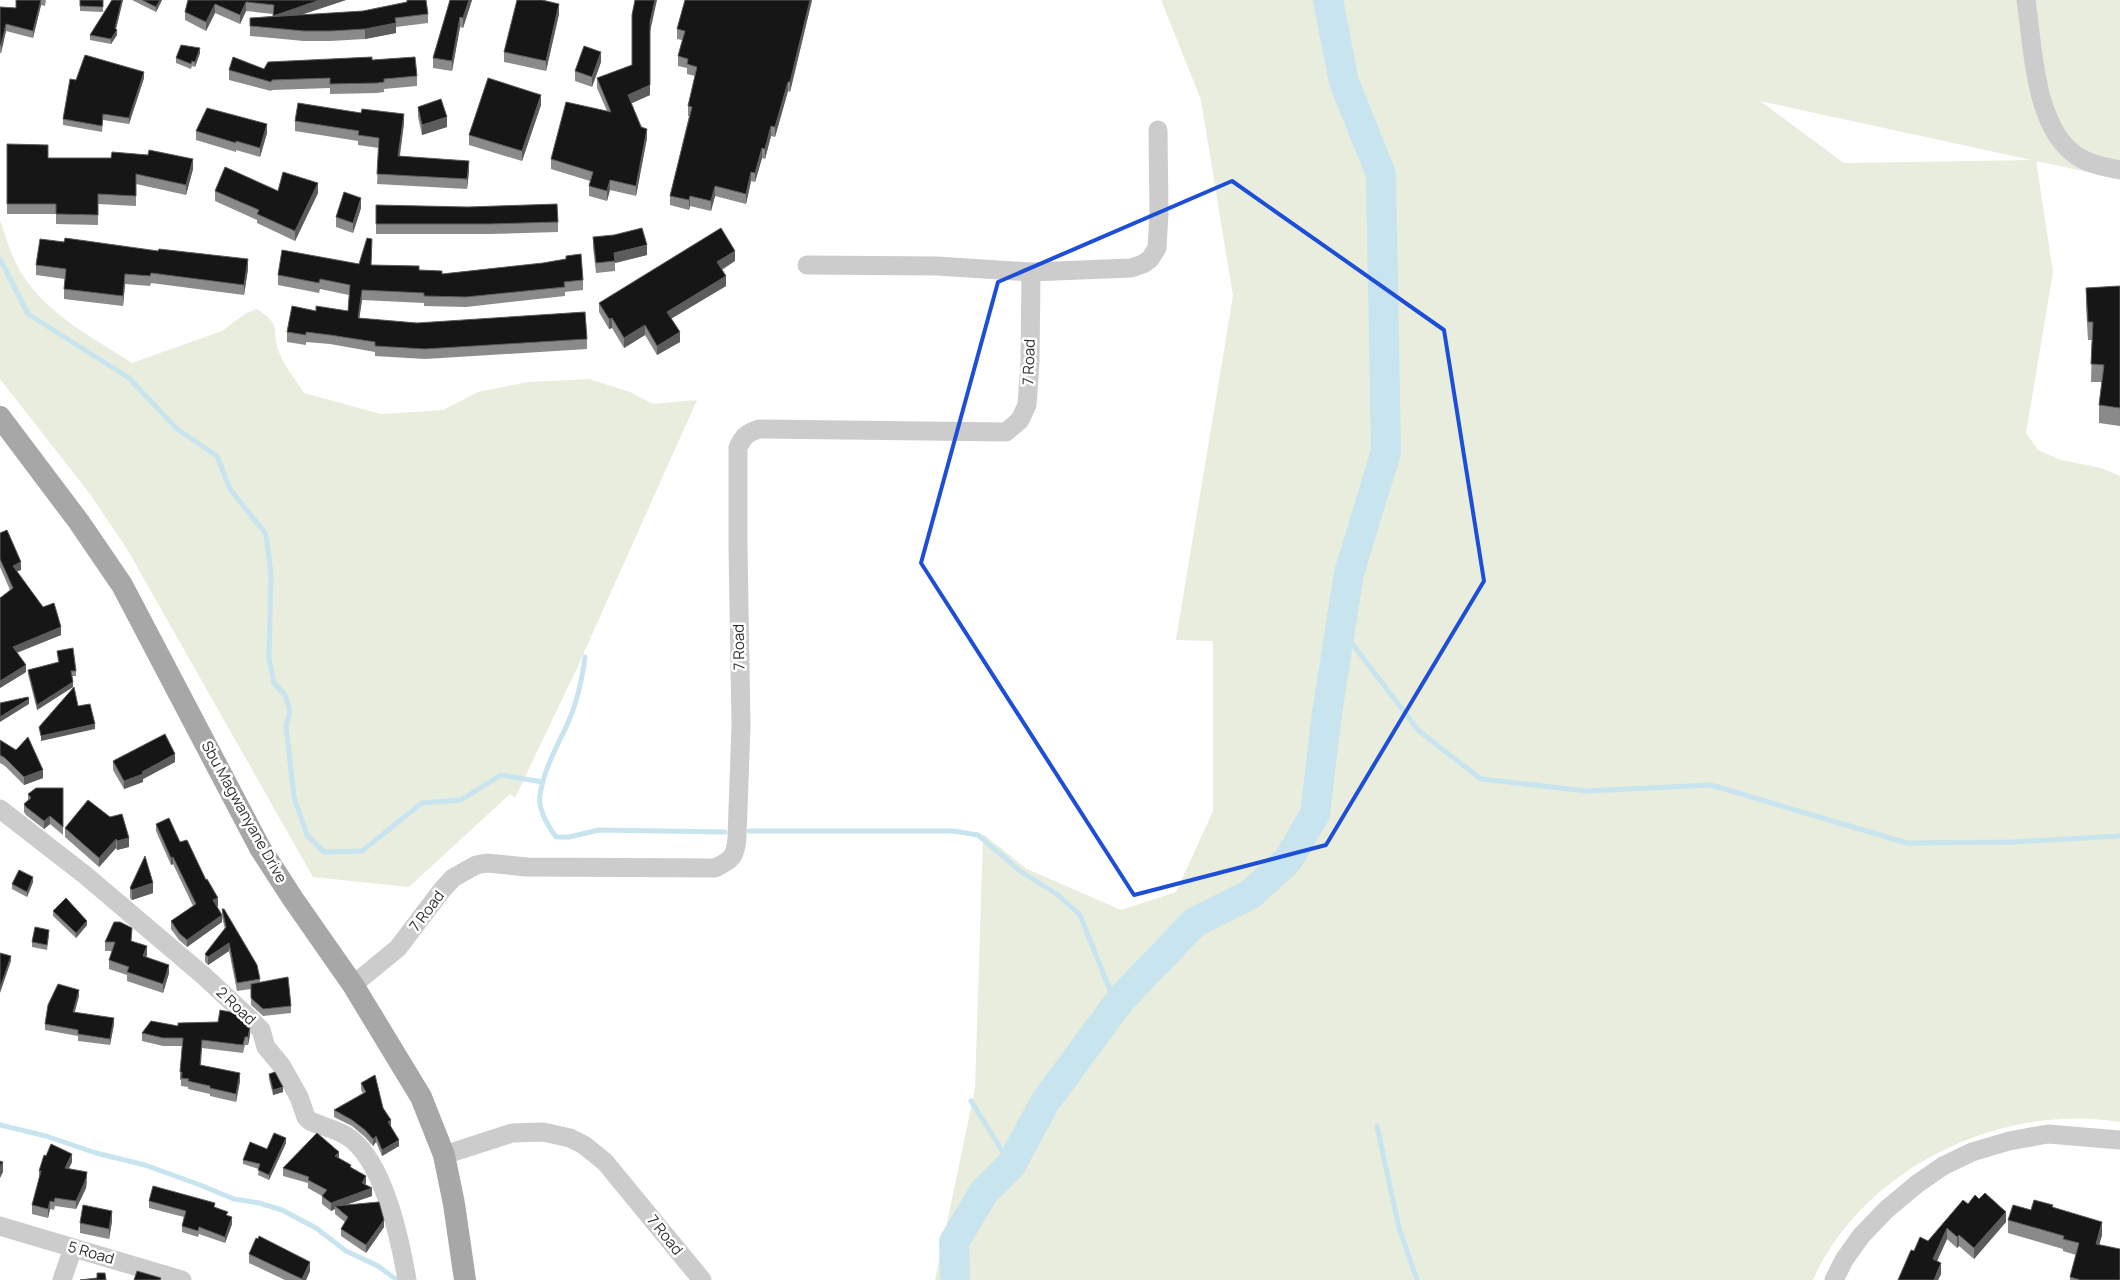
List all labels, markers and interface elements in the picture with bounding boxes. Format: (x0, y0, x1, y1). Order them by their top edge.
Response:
street label: 7 Road (1017, 339, 1040, 385)
street label: 7 Road (728, 624, 749, 670)
street label: Sbu Magwanyane Drive (197, 737, 292, 887)
street label: 7 Road (404, 886, 449, 935)
street label: 2 Road (212, 982, 261, 1029)
street label: 7 Road (643, 1210, 688, 1259)
street label: 5 Road (66, 1236, 117, 1269)

